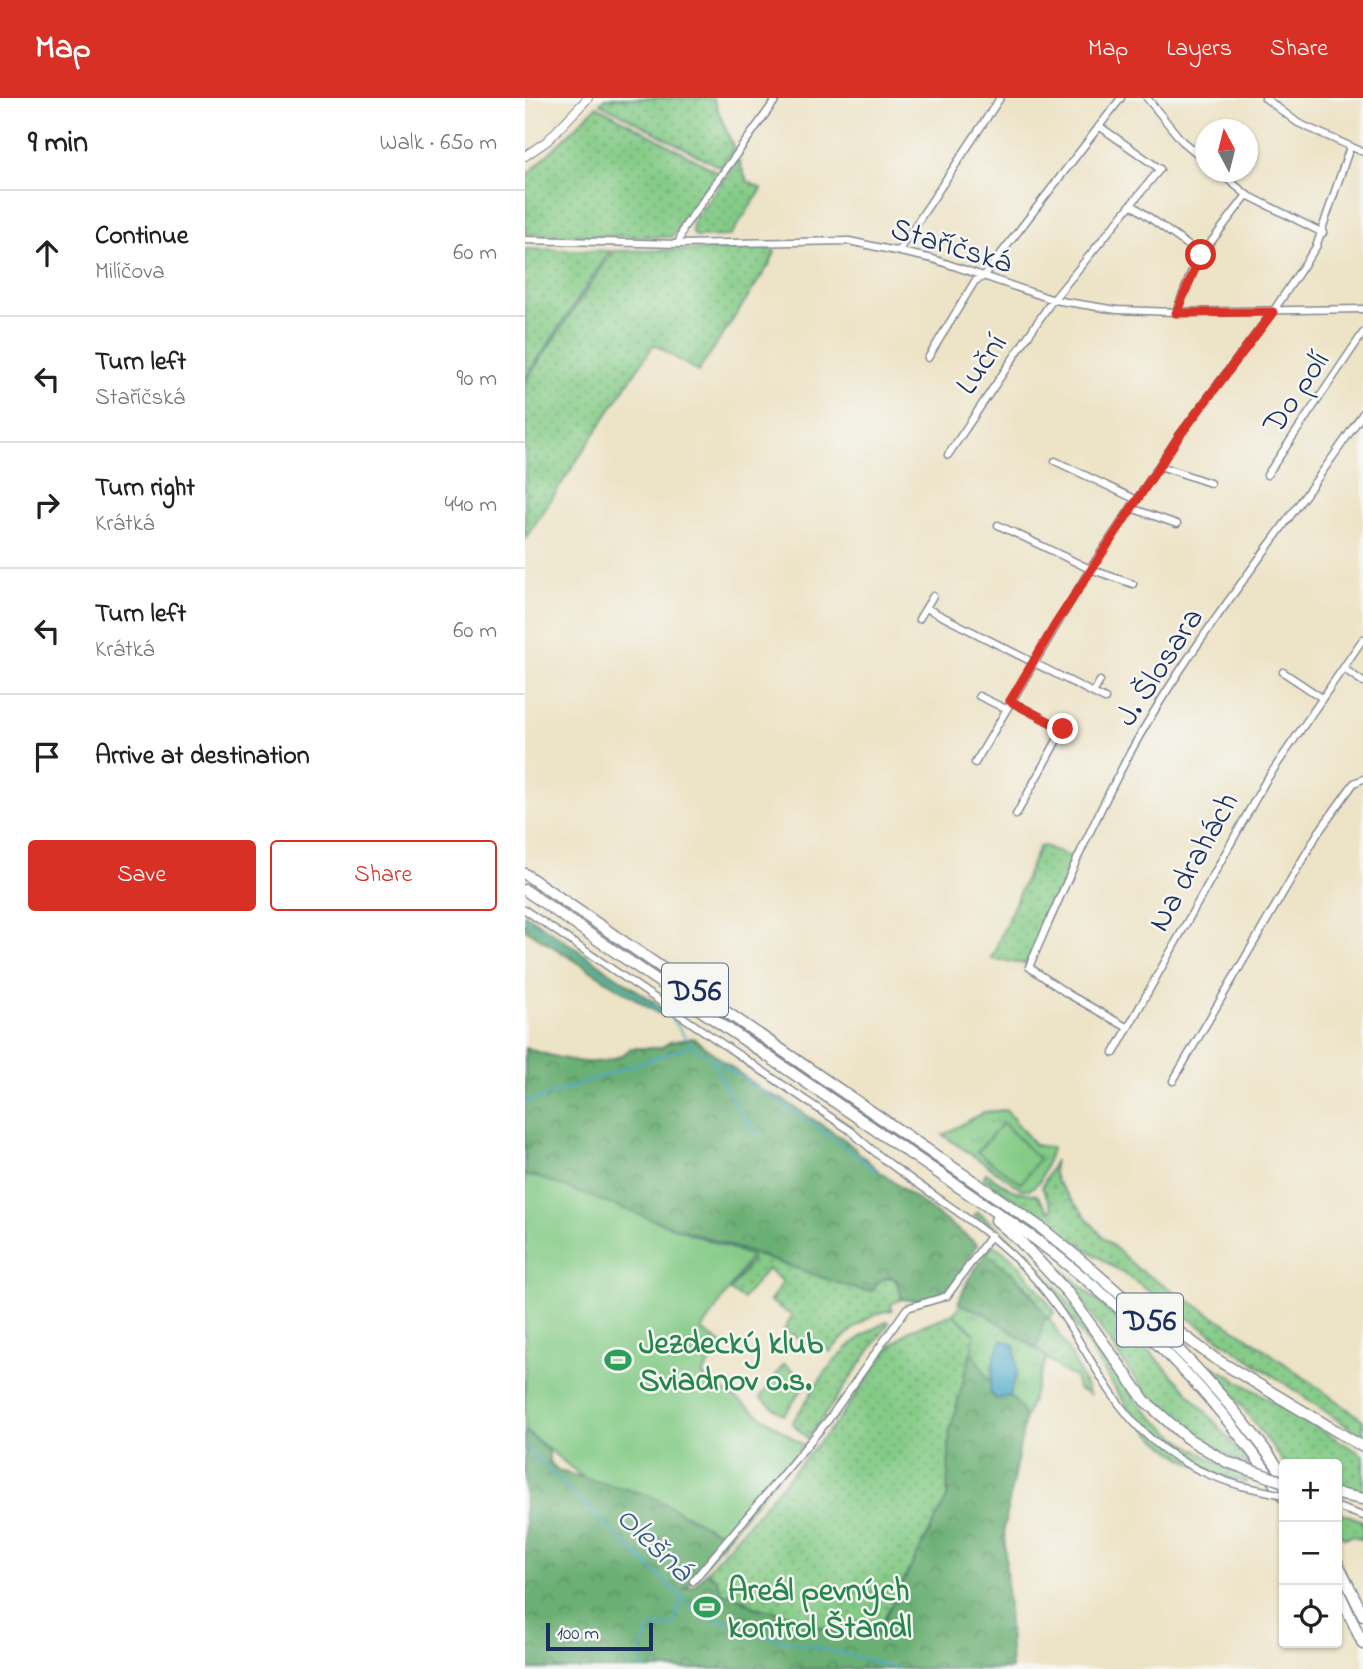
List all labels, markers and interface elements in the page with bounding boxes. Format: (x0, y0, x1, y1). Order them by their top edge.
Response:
text: Map (35, 25, 91, 73)
text: Map (1088, 32, 1128, 67)
text: Layers (1166, 32, 1232, 67)
text: Share (1270, 32, 1328, 67)
north arrow (1195, 119, 1258, 182)
text: 9 min (28, 122, 88, 166)
text: Walk · 650 m (380, 127, 497, 160)
street label: Staříčská (884, 207, 1018, 288)
text: Continue (95, 218, 188, 256)
icon: ahead (28, 234, 66, 272)
text: 60 m (453, 237, 497, 270)
route start (1185, 239, 1216, 270)
text: Milíčova (95, 256, 165, 289)
street label: Luční (945, 325, 1021, 405)
street label: Do polí (1252, 342, 1343, 445)
text: Turn left (95, 344, 186, 382)
icon: left (28, 360, 66, 398)
text: 90 m (457, 363, 497, 396)
text: Staříčská (95, 382, 185, 415)
text: Turn right (95, 470, 195, 508)
icon: right (28, 486, 66, 524)
text: 440 m (445, 489, 497, 522)
text: Krátká (95, 508, 154, 541)
text: Turn left (95, 596, 186, 634)
street label: J. Šlosara (1105, 599, 1217, 737)
icon: left (28, 612, 66, 650)
text: 60 m (453, 615, 497, 648)
text: Krátká (95, 634, 154, 667)
route end (1047, 713, 1078, 744)
icon: arrive (28, 738, 66, 776)
text: Arrive at destination (95, 738, 310, 776)
street label: Na drahách (1137, 784, 1253, 941)
button: Save (28, 840, 256, 911)
button: Share (270, 840, 497, 911)
road number: D56 (662, 964, 728, 1016)
road number: D56 (1117, 1294, 1183, 1346)
place label: Jezdecký klub Sviadnov o.s. (639, 1322, 823, 1406)
sports icon: Jezdecký klub Sviadnov o.s. (603, 1345, 633, 1375)
map controls (1279, 1459, 1342, 1648)
button: + (1279, 1459, 1342, 1522)
water label: Olešná (604, 1496, 705, 1596)
button: − (1279, 1522, 1342, 1585)
place label: Areál pevných kontrol Štandl (728, 1569, 912, 1653)
button: locate (1279, 1585, 1342, 1648)
sports icon: Areál pevných kontrol Štandl (692, 1592, 722, 1622)
scale bar (546, 1620, 653, 1652)
text: 100 m (557, 1621, 599, 1648)

